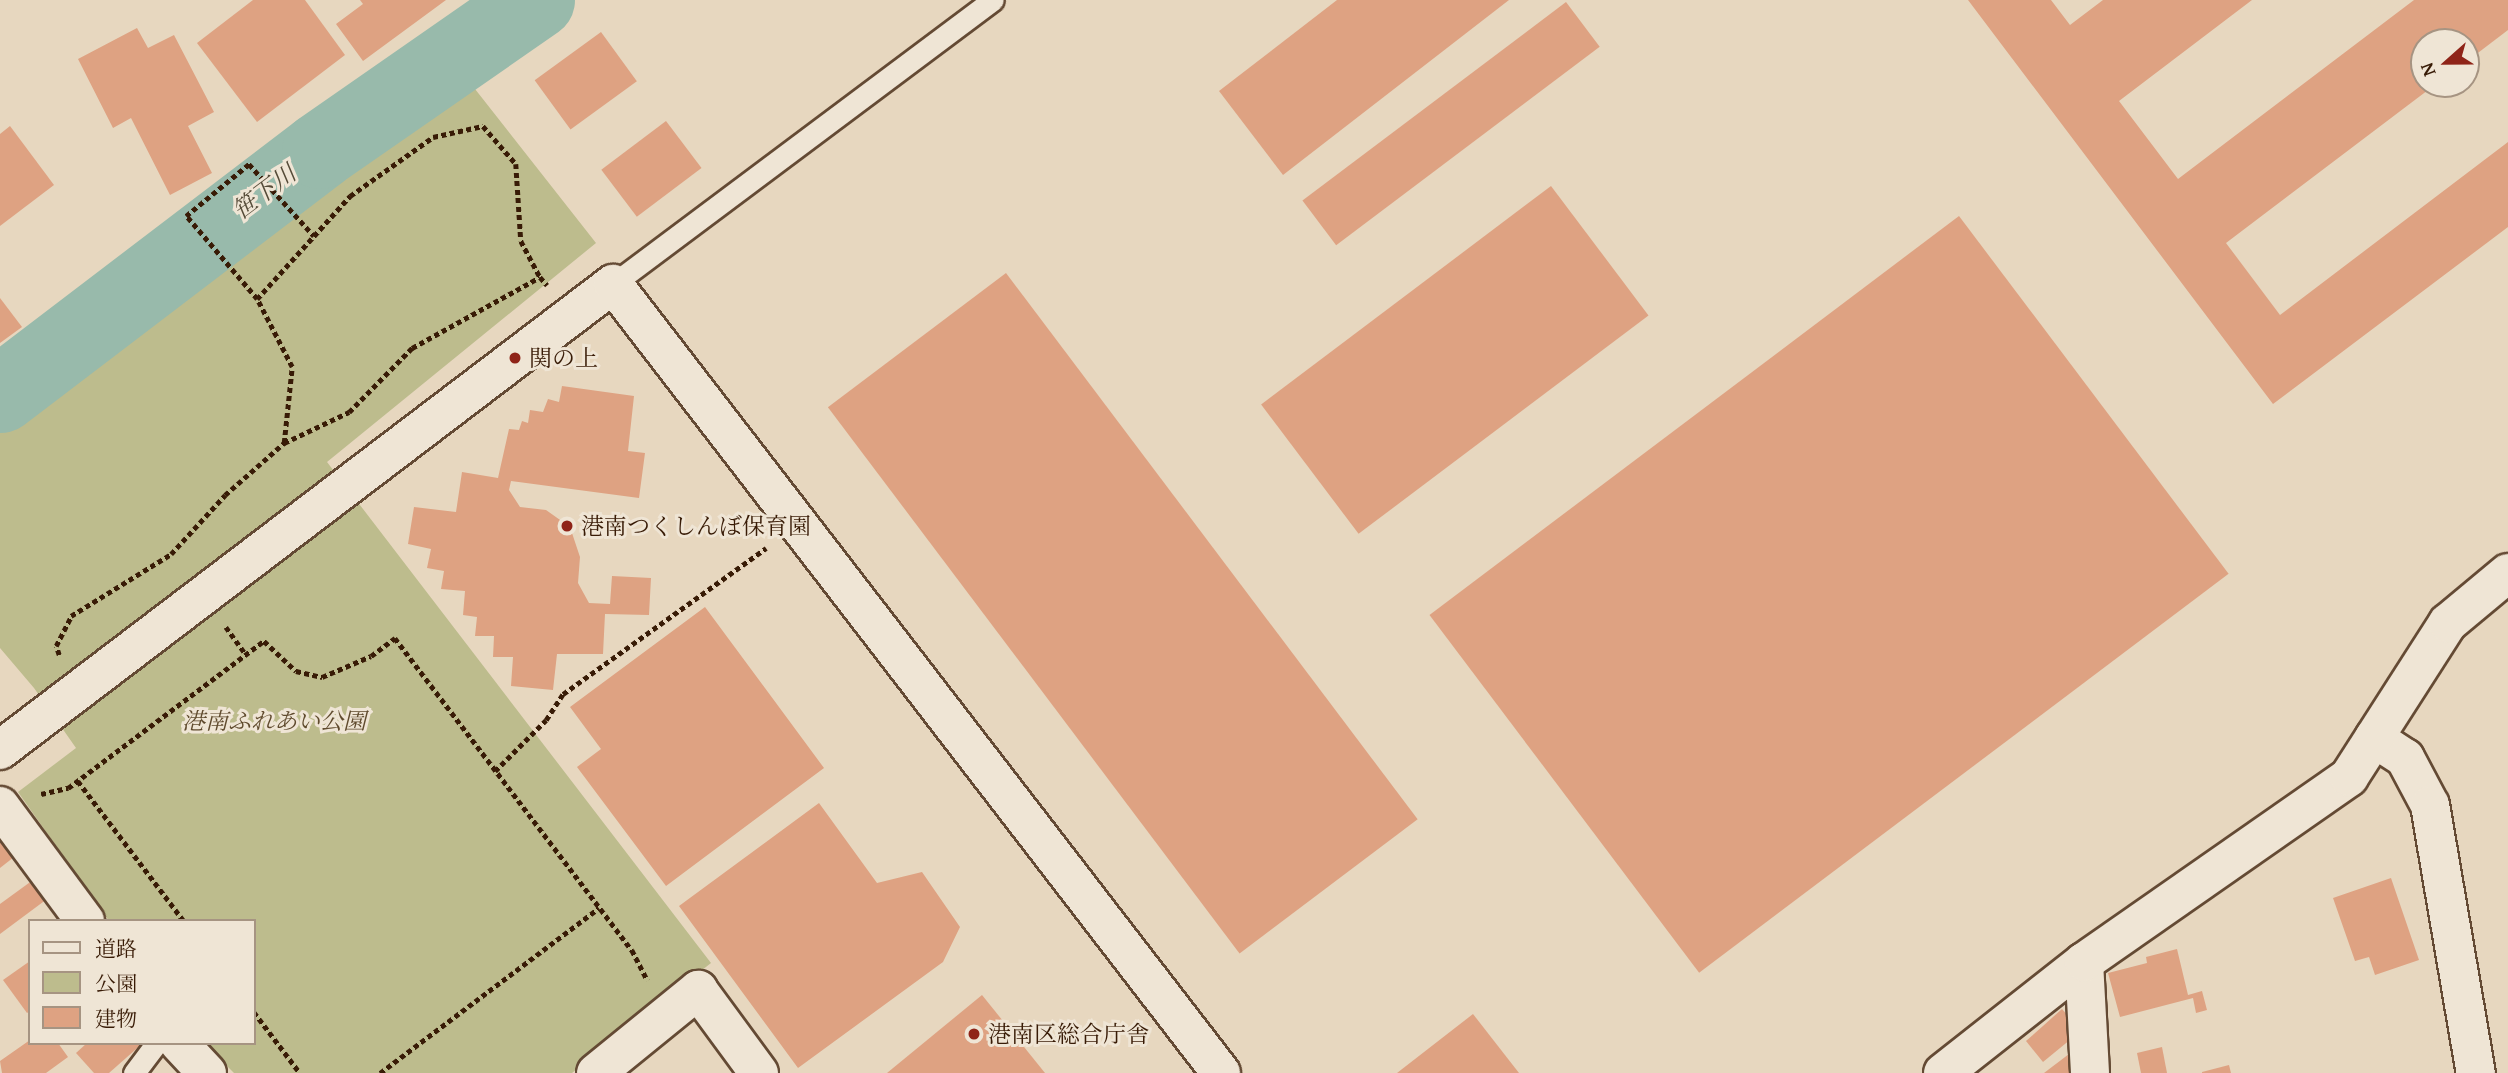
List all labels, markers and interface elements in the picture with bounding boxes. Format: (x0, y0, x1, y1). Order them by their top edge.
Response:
north arrow (2410, 28, 2480, 98)
text: N (2412, 59, 2443, 81)
water label: 笹下川 (227, 159, 301, 225)
place label: 関の上 (529, 344, 598, 372)
marker: 関の上 (507, 350, 523, 366)
place label: 港南つくしんぼ保育園 (581, 512, 811, 540)
marker: 港南つくしんぼ保育園 (559, 518, 575, 534)
park label: 港南ふれあい公園 (182, 707, 366, 735)
legend (28, 919, 256, 1045)
text: 道路 (95, 933, 137, 964)
text: 公園 (95, 968, 137, 999)
text: 建物 (95, 1003, 137, 1034)
place label: 港南区総合庁舎 (988, 1020, 1149, 1048)
marker: 港南区総合庁舎 (966, 1026, 982, 1042)

